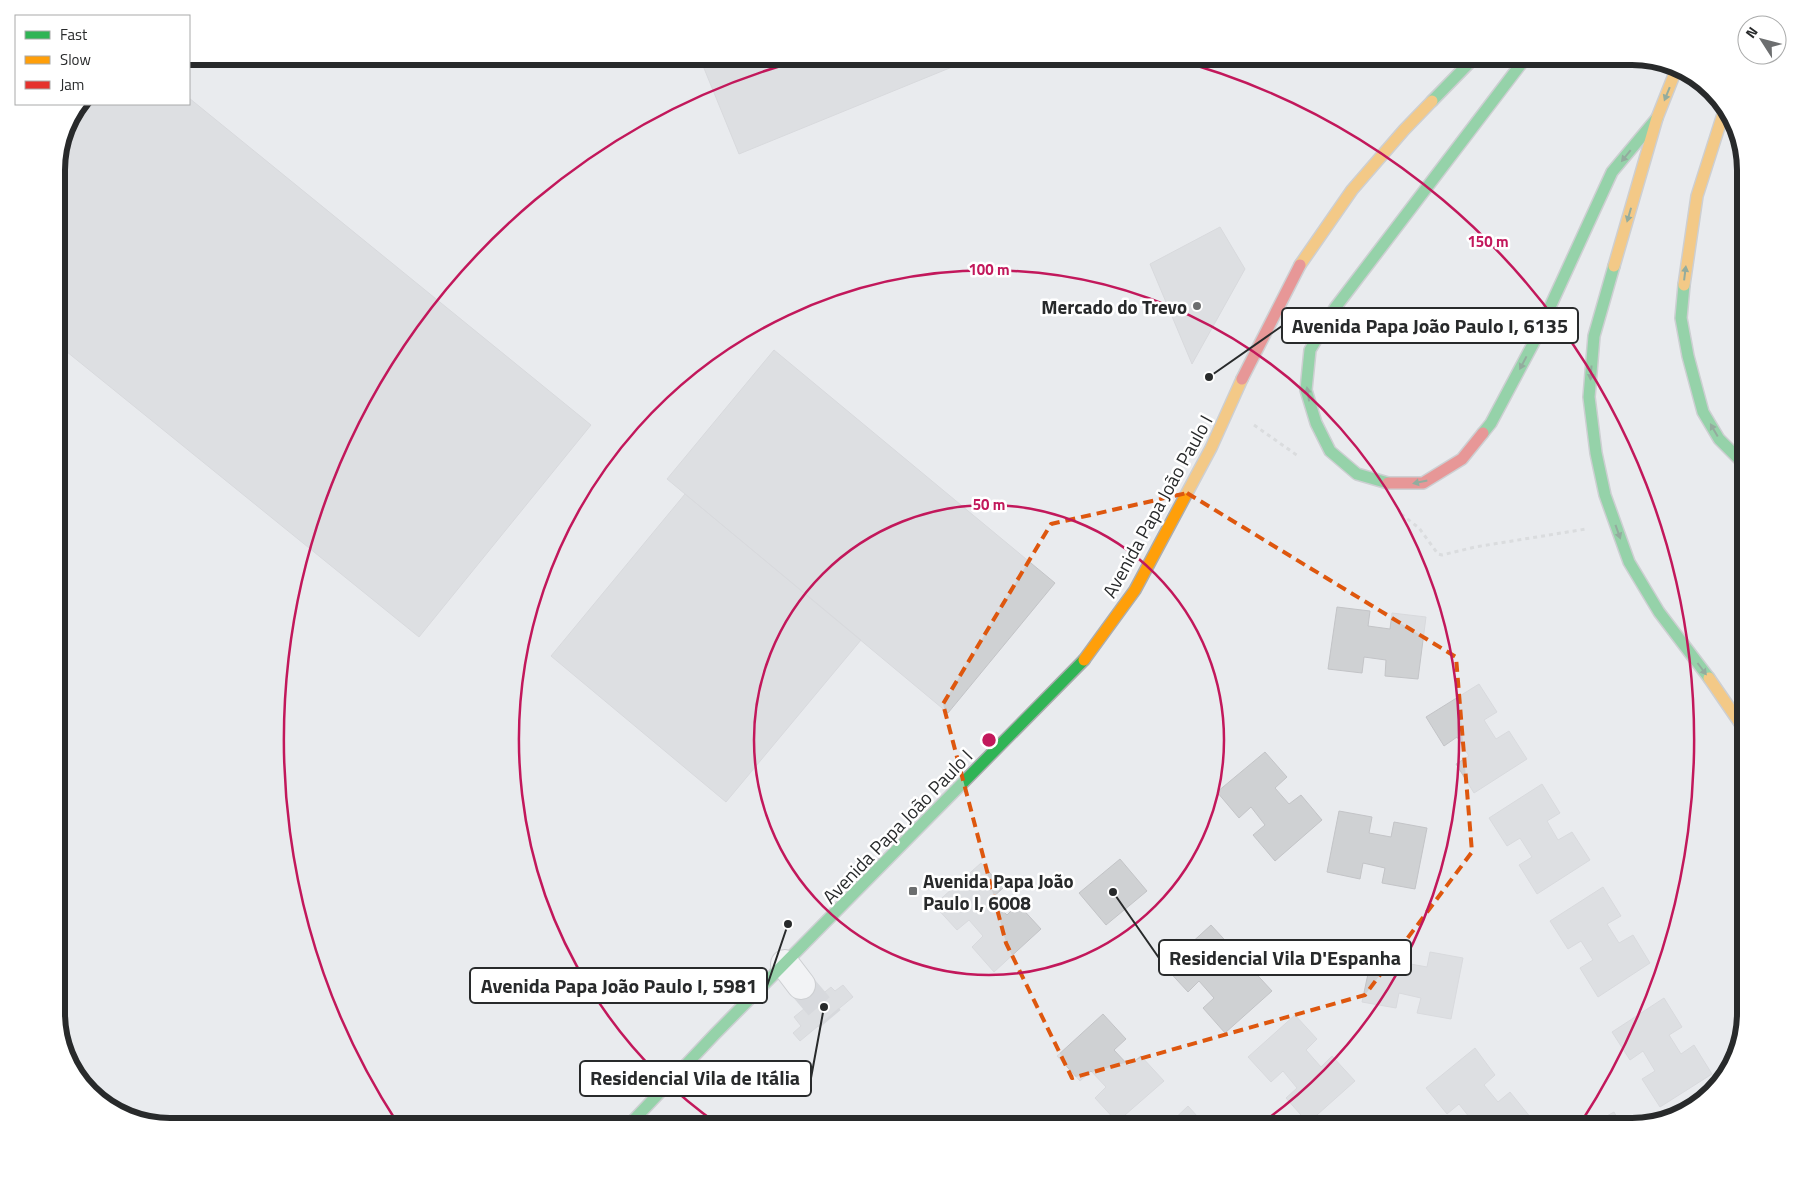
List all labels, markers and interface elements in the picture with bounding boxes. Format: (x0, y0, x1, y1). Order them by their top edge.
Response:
legend (15, 15, 190, 105)
north arrow (1737, 15, 1787, 65)
text: N (1740, 22, 1762, 42)
text: Fast (60, 23, 88, 46)
text: Slow (60, 48, 91, 71)
text: Jam (60, 73, 84, 96)
one-way arrow (1662, 87, 1670, 101)
one-way arrow (1621, 150, 1632, 162)
one-way arrow (1624, 208, 1632, 223)
text: 150 m (1467, 230, 1509, 253)
text: 100 m (968, 258, 1010, 281)
one-way arrow (1681, 265, 1689, 281)
place label: Mercado do Trevo (1041, 292, 1187, 321)
marker: Mercado do Trevo (1191, 300, 1203, 312)
callout: Avenida Papa João Paulo I, 6135 (1282, 308, 1578, 343)
text: Avenida Papa João Paulo I, 6135 (1292, 310, 1568, 341)
one-way arrow (1519, 356, 1527, 371)
one-way arrow (1587, 365, 1595, 381)
one-way arrow (1304, 385, 1312, 401)
street label: Avenida Papa João Paulo I (1095, 409, 1219, 603)
one-way arrow (1709, 423, 1718, 436)
one-way arrow (1412, 478, 1428, 486)
text: 50 m (973, 493, 1005, 516)
one-way arrow (1615, 524, 1622, 539)
one-way arrow (1697, 663, 1707, 676)
centre of rings (980, 731, 998, 749)
street label: Avenida Papa João Paulo I (815, 742, 979, 910)
place label: Avenida Papa João Paulo I, 6008 (923, 866, 1074, 917)
marker: Avenida Papa João Paulo I, 6008 (907, 885, 919, 897)
callout: Residencial Vila D'Espanha (1159, 940, 1411, 975)
text: Residencial Vila D'Espanha (1169, 942, 1401, 973)
callout: Avenida Papa João Paulo I, 5981 (470, 968, 767, 1003)
text: Avenida Papa João Paulo I, 5981 (481, 970, 757, 1001)
callout: Residencial Vila de Itália (580, 1061, 811, 1096)
text: Residencial Vila de Itália (590, 1062, 800, 1093)

